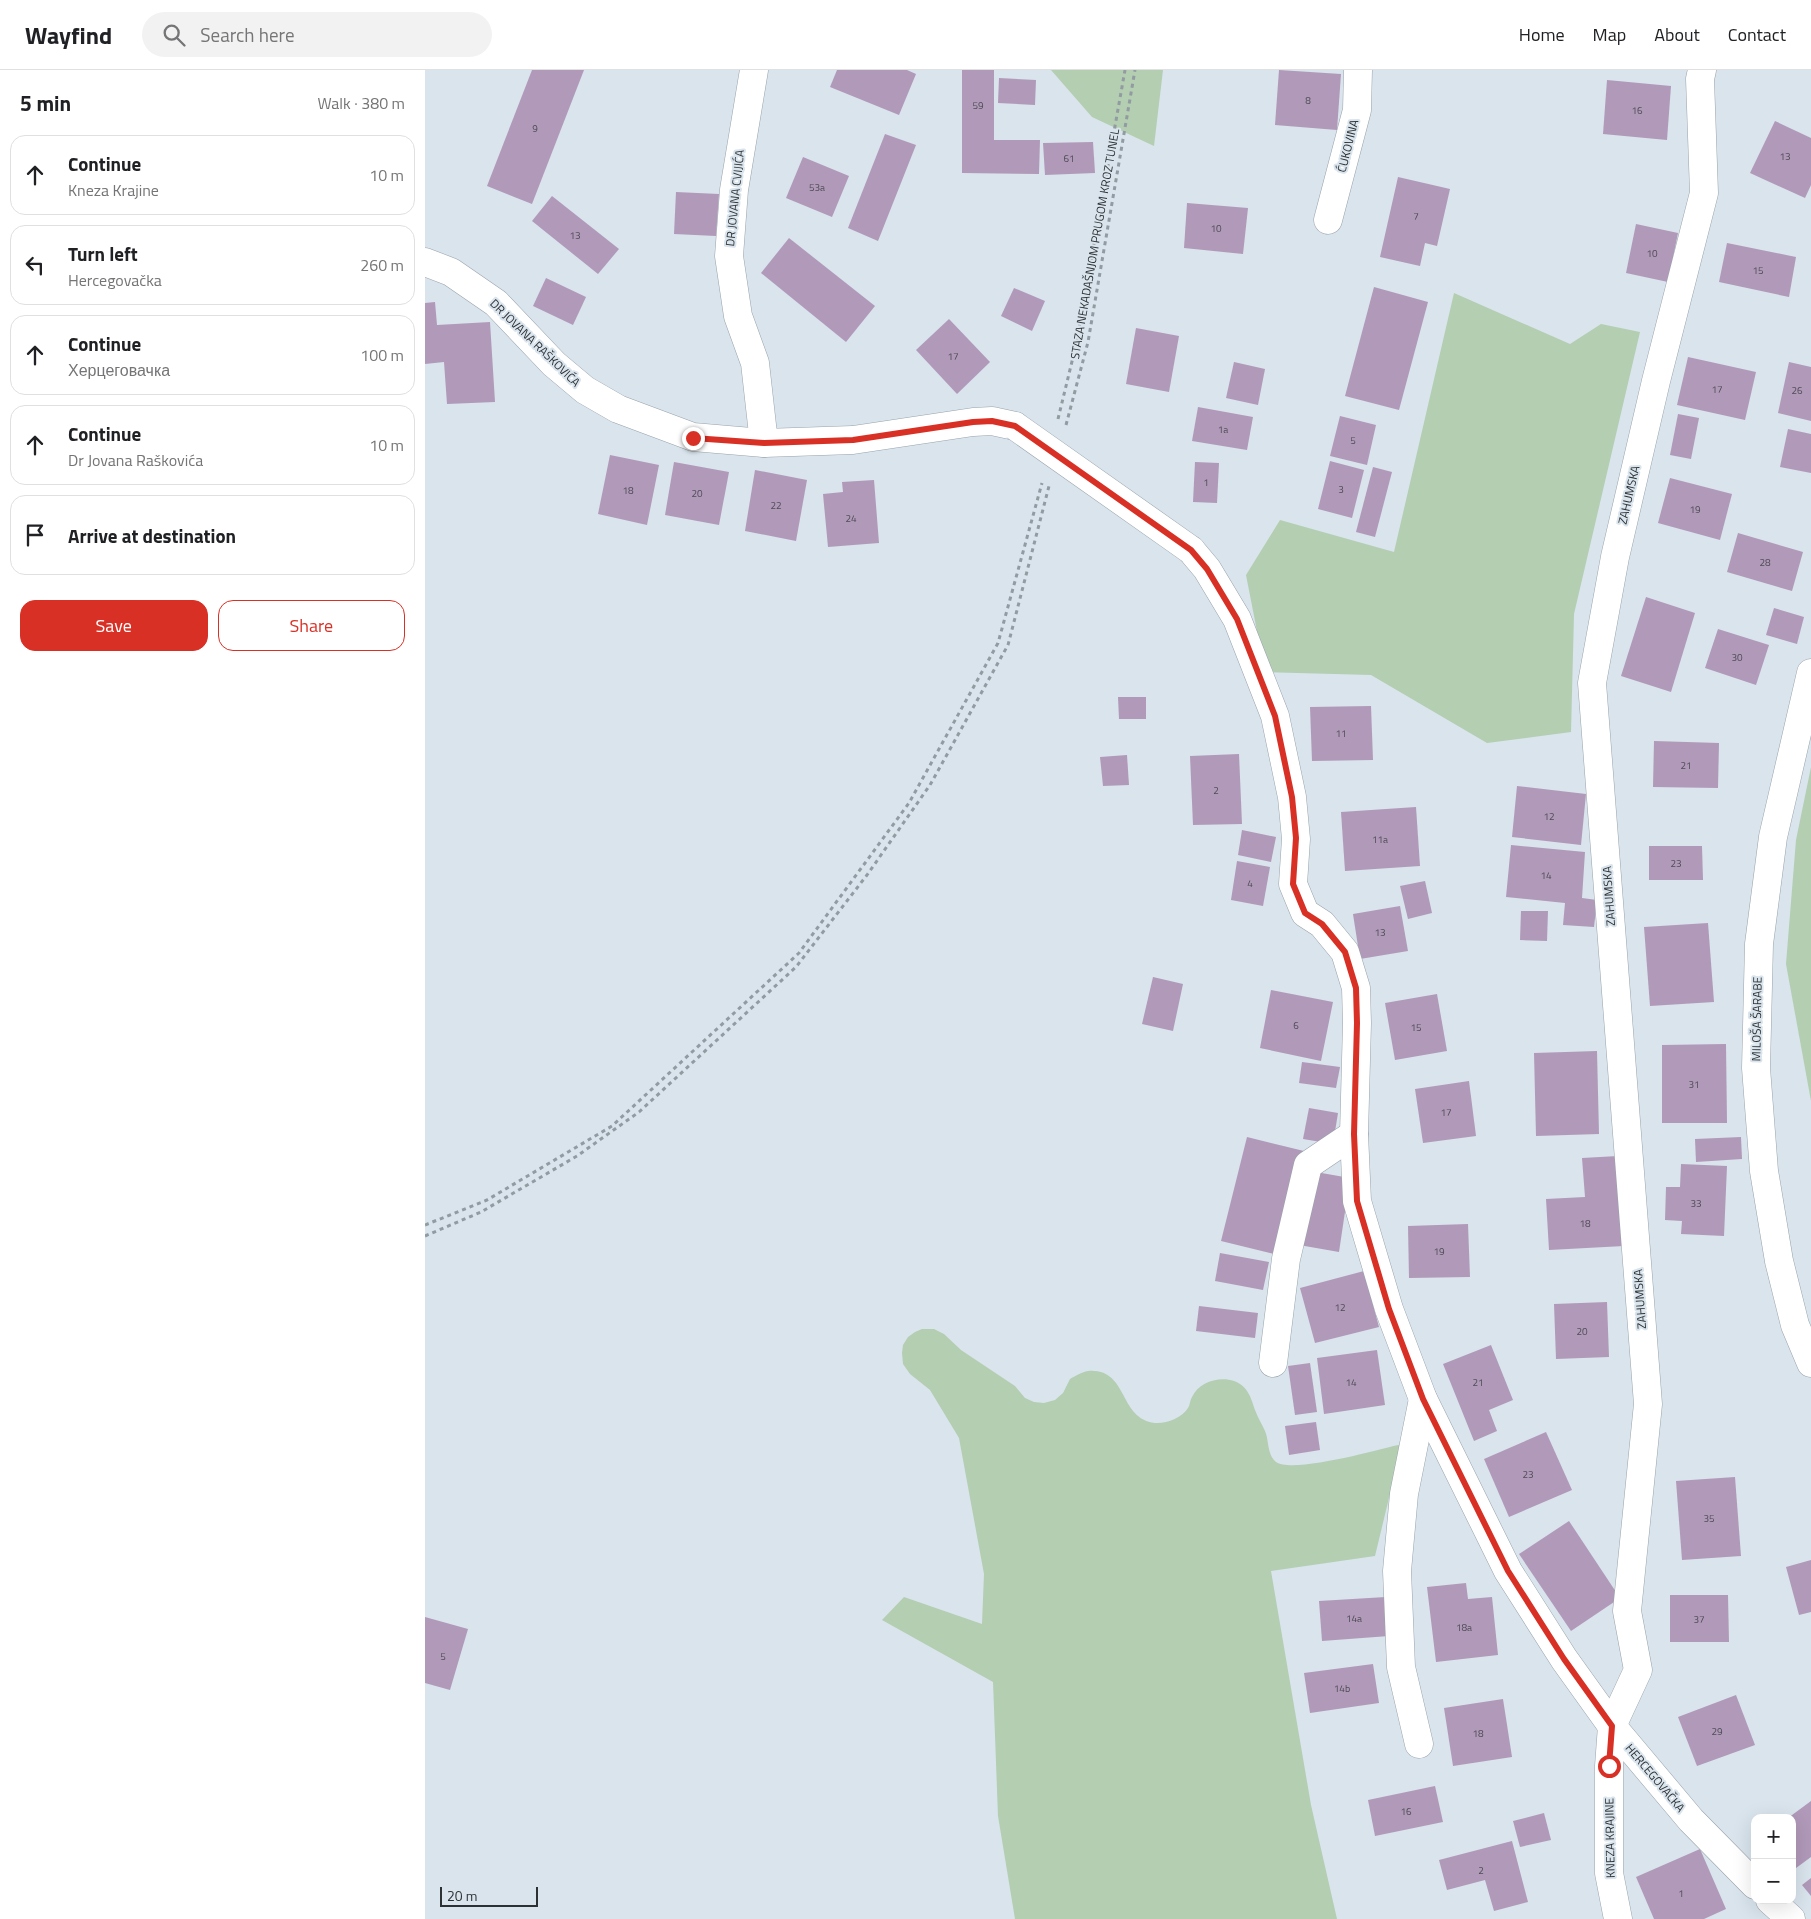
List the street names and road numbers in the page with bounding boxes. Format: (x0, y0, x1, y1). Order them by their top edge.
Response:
street label: ĆUKOVINA (1332, 117, 1363, 174)
street label: STAZA NEKADAŠNJOM PRUGOM KROZ TUNEL (1065, 127, 1124, 361)
street label: DR JOVANA CVIJIĆA (720, 149, 749, 247)
street label: DR JOVANA RAŠKOVIĆA (486, 294, 585, 391)
street label: ZAHUMSKA (1613, 464, 1645, 526)
street label: ZAHUMSKA (1597, 865, 1620, 927)
street label: MILOŠA ŠARABE (1746, 976, 1767, 1061)
street label: ZAHUMSKA (1628, 1268, 1651, 1330)
street label: HERCEGOVAČKA (1621, 1739, 1690, 1816)
street label: KNEZA KRAJINE (1599, 1797, 1620, 1878)

